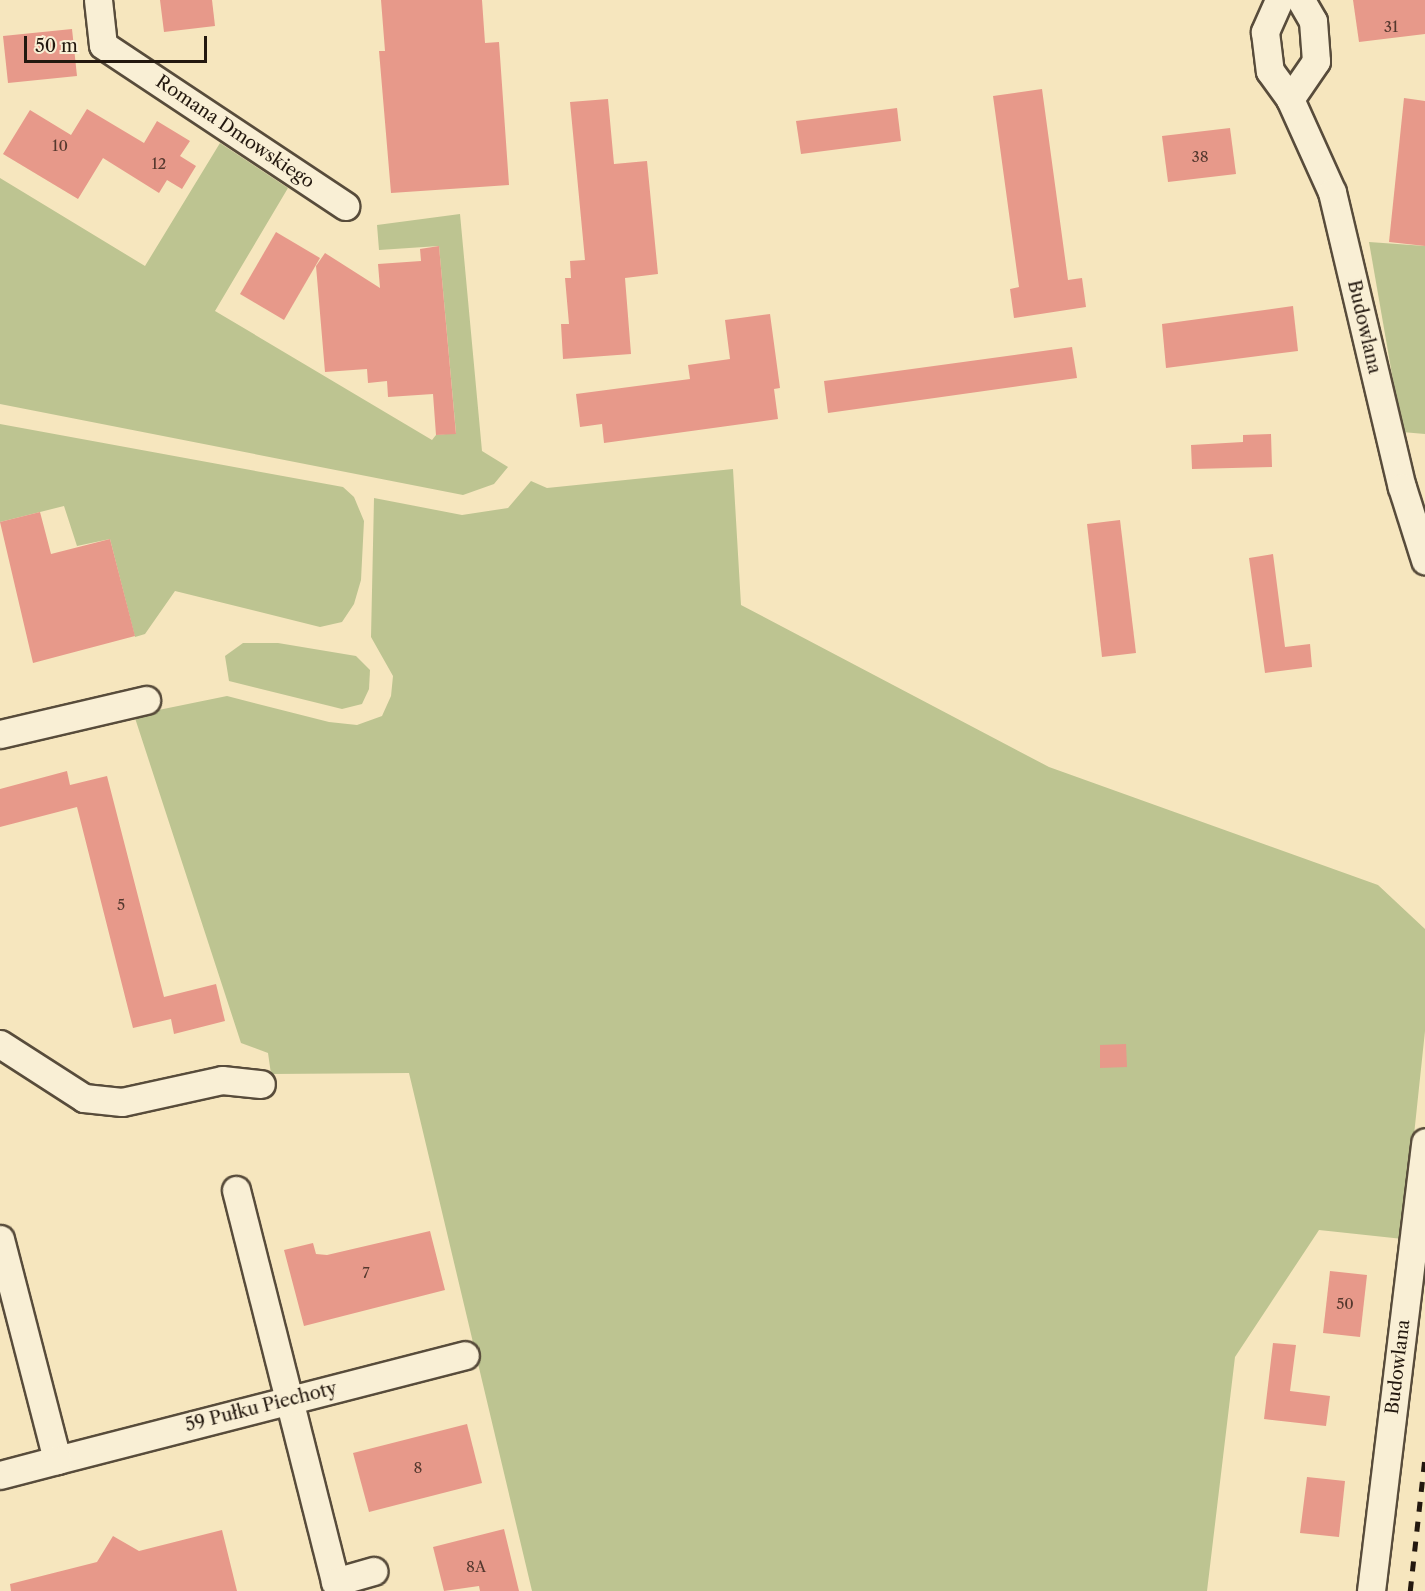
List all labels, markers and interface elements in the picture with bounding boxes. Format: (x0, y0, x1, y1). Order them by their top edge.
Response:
house number: 31 (1384, 18, 1398, 36)
scale bar (27, 24, 210, 62)
text: 50 m (35, 35, 78, 57)
street label: Romana Dmowskiego (152, 71, 318, 193)
house number: 10 (52, 137, 68, 155)
house number: 38 (1191, 148, 1209, 166)
house number: 12 (152, 155, 166, 173)
street label: Budowlana (1343, 278, 1385, 376)
house number: 5 (117, 896, 125, 914)
house number: 7 (362, 1264, 370, 1282)
house number: 50 (1336, 1295, 1354, 1313)
street label: Budowlana (1381, 1318, 1415, 1416)
street label: 59 Pułku Piechoty (183, 1378, 339, 1436)
house number: 8 (414, 1459, 422, 1477)
house number: 8A (466, 1558, 486, 1576)

